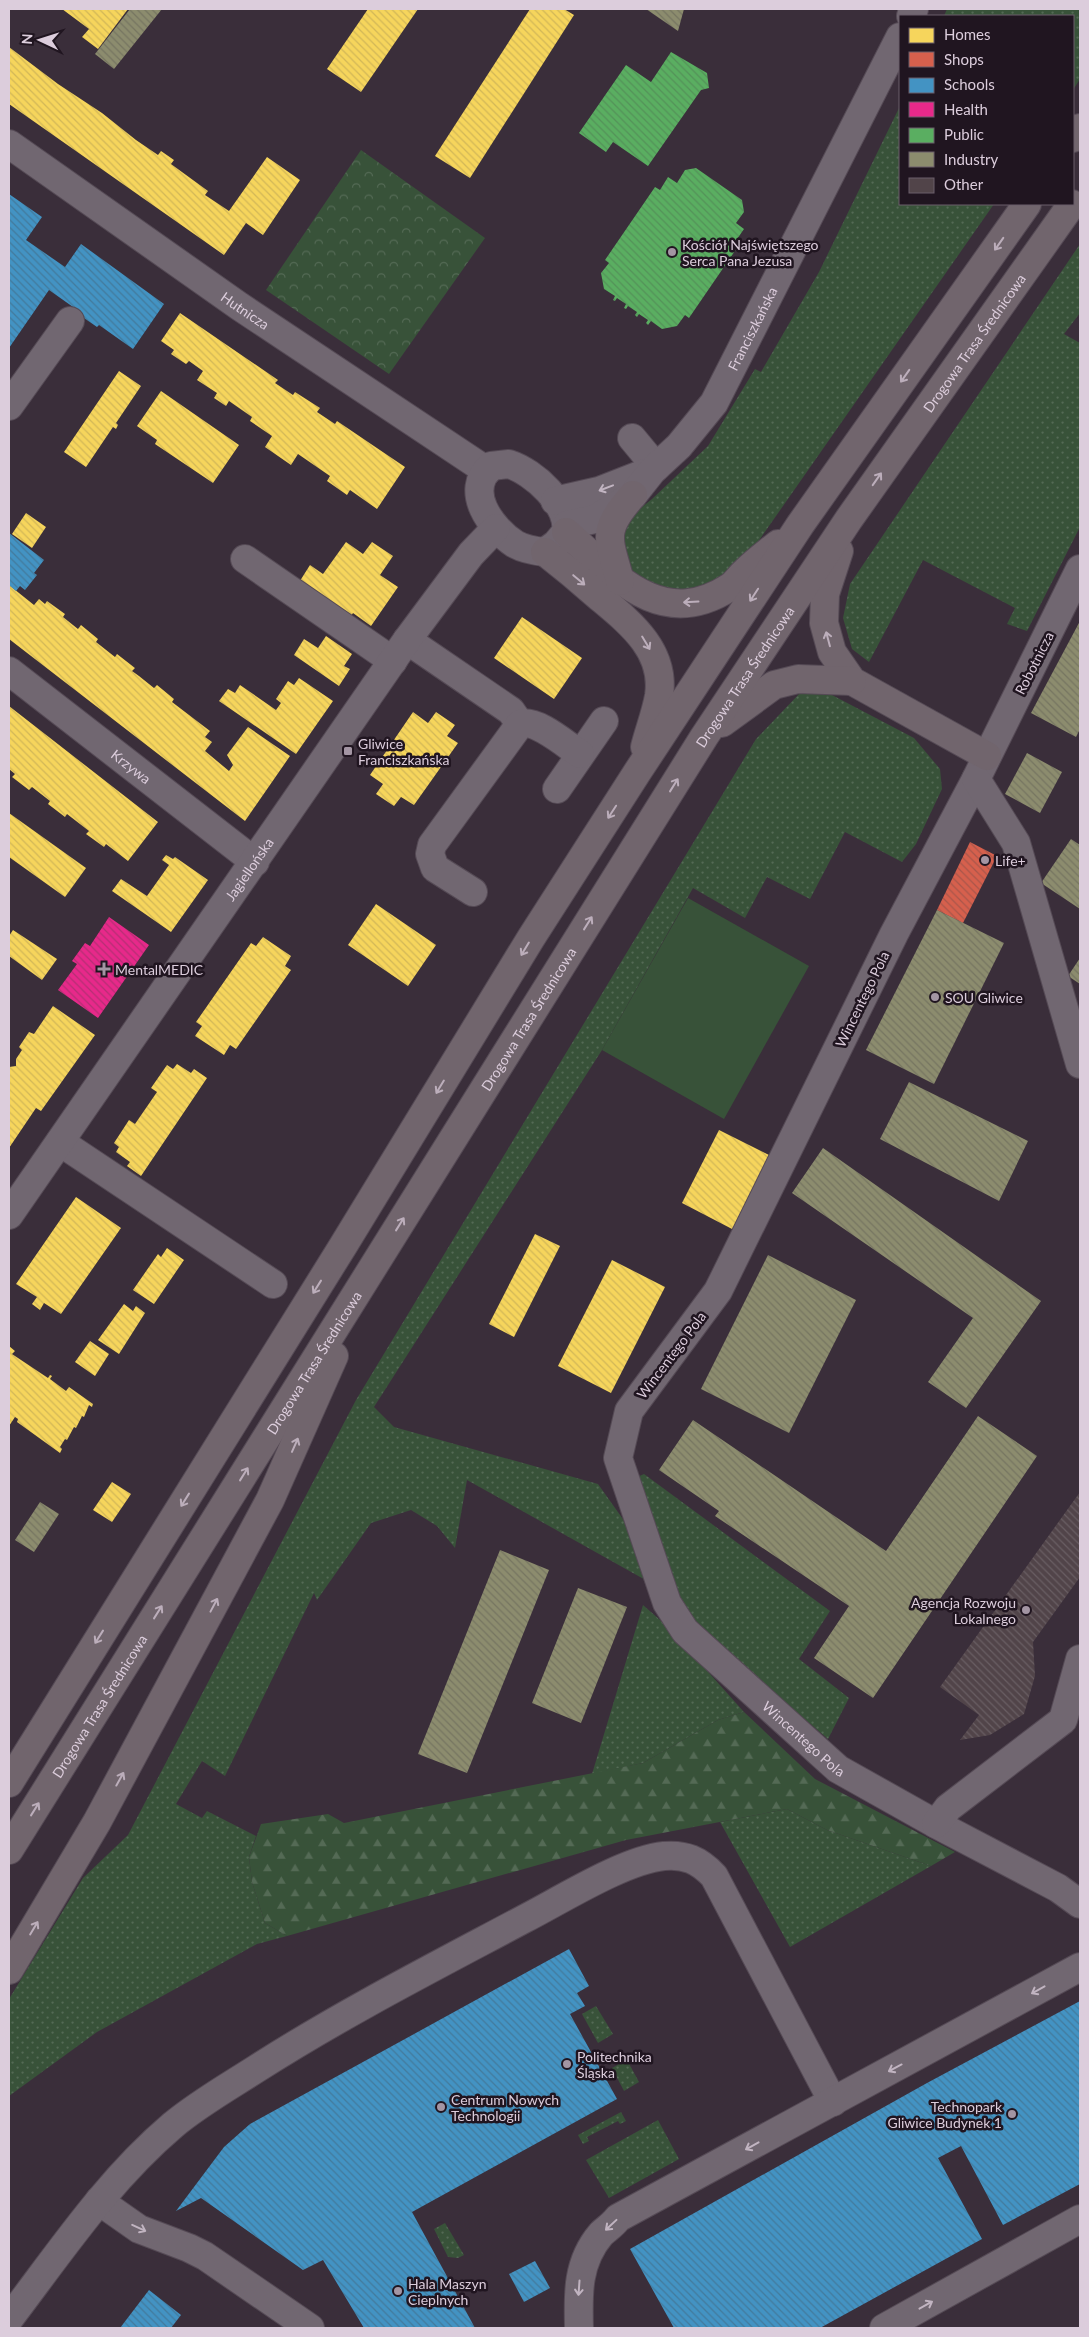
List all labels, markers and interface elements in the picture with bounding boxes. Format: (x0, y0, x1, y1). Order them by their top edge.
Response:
north arrow (15, 15, 65, 65)
legend (899, 15, 1074, 205)
text: Homes (944, 25, 990, 43)
text: N (18, 33, 35, 45)
text: Shops (944, 50, 984, 68)
text: Schools (944, 75, 995, 93)
text: Health (944, 100, 988, 118)
text: Public (944, 125, 984, 143)
text: Industry (944, 150, 999, 168)
text: Other (944, 175, 984, 193)
place label: Kościół Najświętszego Serca Pana Jezusa (682, 236, 819, 269)
one-way arrow (994, 236, 1004, 250)
marker: Kościół Najświętszego Serca Pana Jezusa (666, 246, 678, 258)
street label: Drogowa Trasa Średnicowa (919, 270, 1029, 415)
street label: Franciszkańska (724, 284, 780, 373)
street label: Hutnicza (218, 288, 273, 332)
one-way arrow (900, 369, 910, 383)
one-way arrow (872, 473, 883, 486)
one-way arrow (599, 484, 614, 493)
one-way arrow (572, 574, 585, 585)
one-way arrow (749, 588, 759, 602)
one-way arrow (683, 598, 699, 607)
street label: Drogowa Trasa Średnicowa (692, 603, 797, 750)
street label: Robotnicza (1011, 629, 1057, 697)
one-way arrow (823, 631, 832, 647)
one-way arrow (641, 635, 651, 650)
place label: Gliwice Franciszkańska (358, 735, 450, 768)
street label: Krzywa (108, 745, 155, 787)
marker: Gliwice Franciszkańska (342, 745, 354, 757)
one-way arrow (669, 778, 679, 792)
one-way arrow (607, 804, 617, 818)
street label: Jagiellońska (221, 834, 276, 904)
place label: Life+ (995, 852, 1026, 869)
marker: Life+ (979, 854, 991, 866)
one-way arrow (583, 916, 593, 930)
one-way arrow (519, 941, 529, 955)
street label: Drogowa Trasa Średnicowa (477, 944, 579, 1093)
street label: Wincentego Pola (831, 948, 893, 1050)
place label: MentalMEDIC (115, 961, 204, 978)
marker: MentalMEDIC (97, 962, 111, 976)
place label: SOU Gliwice (945, 989, 1023, 1006)
marker: SOU Gliwice (929, 991, 941, 1003)
one-way arrow (435, 1080, 445, 1094)
one-way arrow (395, 1217, 405, 1231)
one-way arrow (312, 1280, 322, 1294)
street label: Drogowa Trasa Średnicowa (262, 1288, 365, 1437)
street label: Wincentego Pola (633, 1308, 709, 1402)
one-way arrow (291, 1438, 300, 1453)
one-way arrow (239, 1467, 249, 1481)
one-way arrow (180, 1492, 190, 1506)
place label: Agencja Rozwoju Lokalnego (911, 1594, 1016, 1627)
one-way arrow (209, 1598, 219, 1613)
marker: Agencja Rozwoju Lokalnego (1020, 1604, 1032, 1616)
one-way arrow (153, 1605, 163, 1619)
one-way arrow (94, 1630, 104, 1644)
street label: Drogowa Trasa Średnicowa (48, 1631, 150, 1781)
street label: Wincentego Pola (759, 1697, 848, 1780)
one-way arrow (116, 1772, 125, 1787)
one-way arrow (29, 1802, 40, 1816)
one-way arrow (29, 1922, 39, 1936)
one-way arrow (1030, 1985, 1045, 1995)
place label: Politechnika Śląska (577, 2048, 652, 2081)
marker: Politechnika Śląska (561, 2058, 573, 2070)
one-way arrow (888, 2064, 903, 2073)
place label: Centrum Nowych Technologii (451, 2091, 559, 2124)
place label: Technopark Gliwice Budynek 1 (887, 2098, 1003, 2131)
marker: Centrum Nowych Technologii (435, 2101, 447, 2113)
marker: Technopark Gliwice Budynek 1 (1006, 2108, 1018, 2120)
one-way arrow (745, 2141, 760, 2151)
one-way arrow (605, 2219, 617, 2231)
one-way arrow (131, 2224, 146, 2233)
place label: Hala Maszyn Cieplnych (408, 2275, 486, 2308)
one-way arrow (574, 2280, 584, 2296)
marker: Hala Maszyn Cieplnych (392, 2285, 404, 2297)
one-way arrow (919, 2300, 934, 2310)

